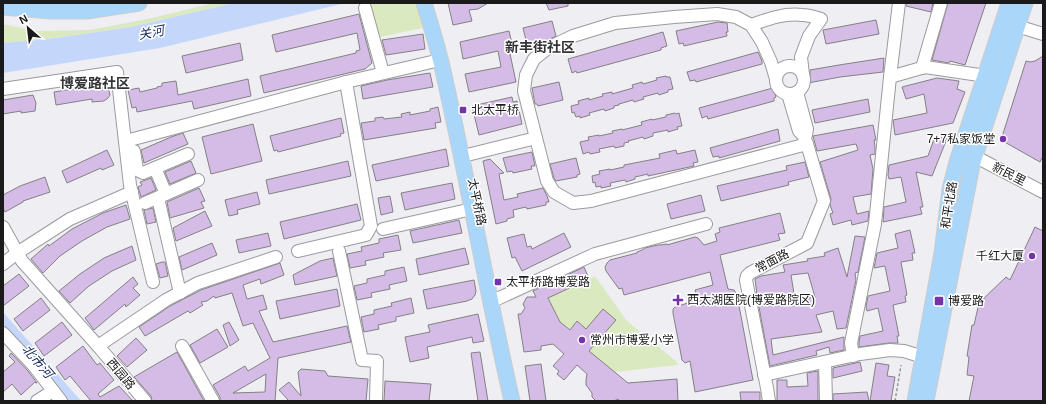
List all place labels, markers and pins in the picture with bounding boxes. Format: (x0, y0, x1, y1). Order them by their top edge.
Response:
place label: 北太平桥 (471, 103, 519, 117)
marker: 北太平桥 (458, 105, 468, 115)
place label: 7+7私家饭堂 (927, 132, 995, 146)
marker: 7+7私家饭堂 (998, 134, 1008, 144)
place label: 千红大厦 (976, 249, 1024, 263)
marker: 千红大厦 (1027, 251, 1037, 261)
place label: 太平桥路博爱路 (506, 275, 590, 289)
marker: 太平桥路博爱路 (493, 277, 503, 287)
place label: 西太湖医院(博爱路院区) (687, 293, 815, 307)
marker: 西太湖医院(博爱路院区) (672, 294, 684, 306)
place label: 博爱路 (948, 294, 984, 308)
marker: 博爱路 (933, 295, 945, 307)
place label: 常州市博爱小学 (590, 333, 674, 347)
marker: 常州市博爱小学 (577, 335, 587, 345)

